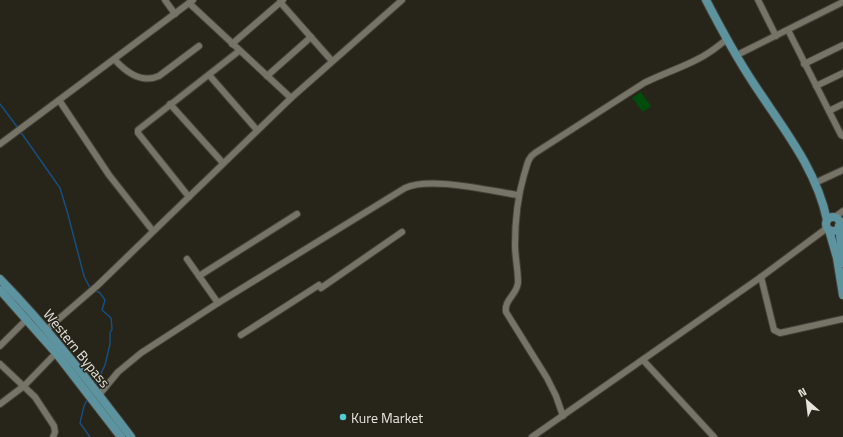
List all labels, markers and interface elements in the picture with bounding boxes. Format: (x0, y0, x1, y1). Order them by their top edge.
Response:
street label: Western Bypass (39, 304, 115, 392)
north arrow (787, 381, 827, 421)
text: N (795, 383, 809, 401)
place label: Kure Market (351, 407, 423, 428)
marker: Kure Market (338, 412, 348, 422)

